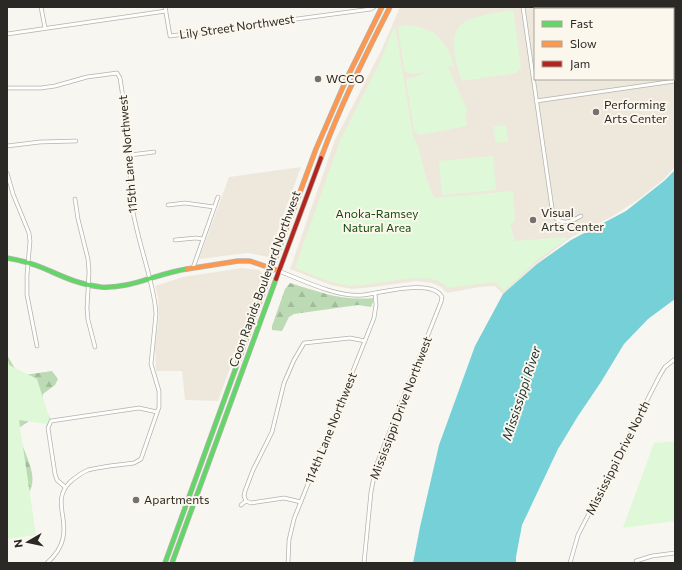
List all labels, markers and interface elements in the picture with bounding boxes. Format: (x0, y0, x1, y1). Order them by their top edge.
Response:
legend (534, 8, 674, 80)
street label: Lily Street Northwest (178, 11, 296, 41)
text: Fast (570, 16, 593, 30)
text: Slow (570, 36, 597, 50)
text: Jam (570, 56, 590, 71)
place label: WCCO (326, 71, 364, 85)
marker: WCCO (313, 74, 323, 84)
street label: 115th Lane Northwest (115, 94, 139, 214)
place label: Performing Arts Center (604, 97, 667, 125)
marker: Performing Arts Center (591, 107, 601, 117)
street label: Coon Rapids Boulevard Northwest (226, 189, 303, 369)
place label: Visual Arts Center (541, 205, 604, 233)
park label: Anoka-Ramsey Natural Area (336, 206, 418, 234)
marker: Visual Arts Center (528, 215, 538, 225)
street label: Mississippi Drive Northwest (366, 334, 434, 481)
water label: Mississippi River (498, 343, 544, 442)
street label: 114th Lane Northwest (301, 370, 359, 485)
street label: Mississippi Drive North (582, 398, 652, 517)
place label: Apartments (144, 492, 209, 506)
marker: Apartments (131, 495, 141, 505)
north arrow (8, 522, 48, 562)
text: N (11, 539, 25, 549)

